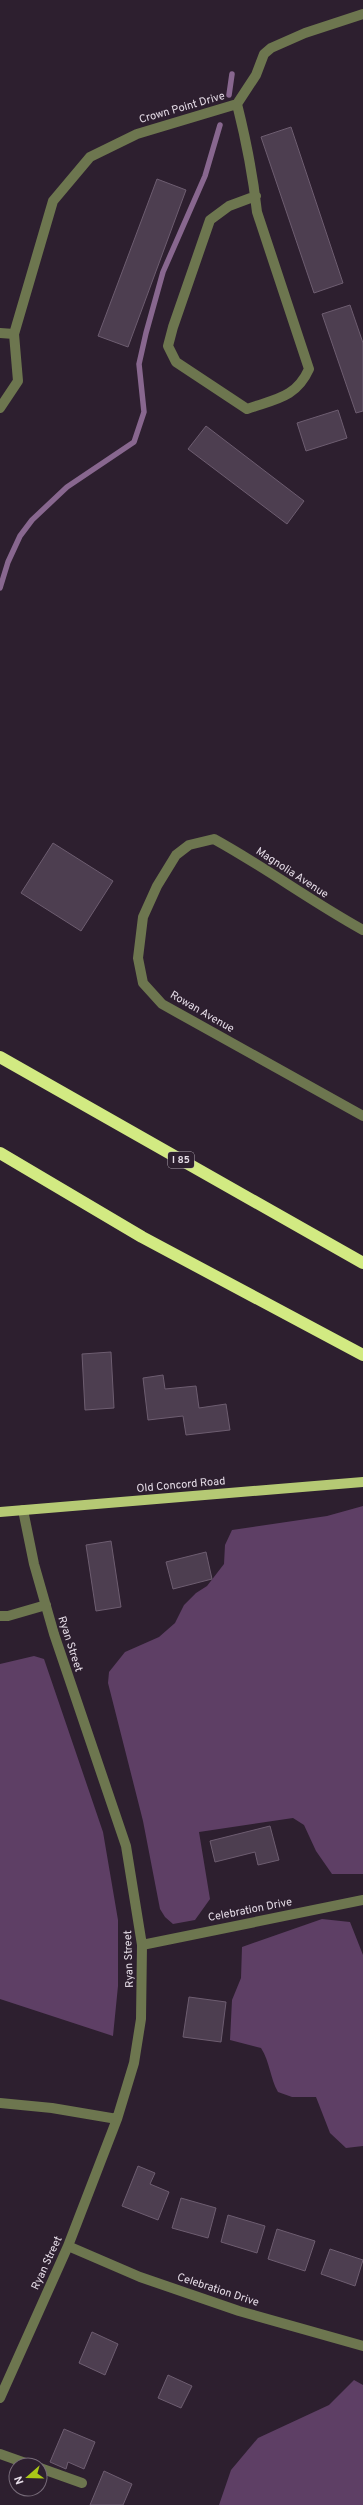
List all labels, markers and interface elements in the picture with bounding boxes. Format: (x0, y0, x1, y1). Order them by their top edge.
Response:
street label: Crown Point Drive (138, 89, 227, 127)
street label: Magnolia Avenue (253, 844, 331, 902)
street label: Rowan Avenue (167, 988, 237, 1036)
road number: I 85 (168, 1152, 194, 1168)
street label: Old Concord Road (136, 1474, 226, 1496)
street label: Ryan Street (54, 1614, 86, 1674)
street label: Celebration Drive (207, 1895, 293, 1925)
street label: Ryan Street (121, 1930, 137, 1988)
street label: Ryan Street (28, 2234, 66, 2292)
street label: Celebration Drive (175, 2270, 261, 2310)
north arrow (8, 2457, 48, 2497)
text: N (12, 2474, 27, 2486)

